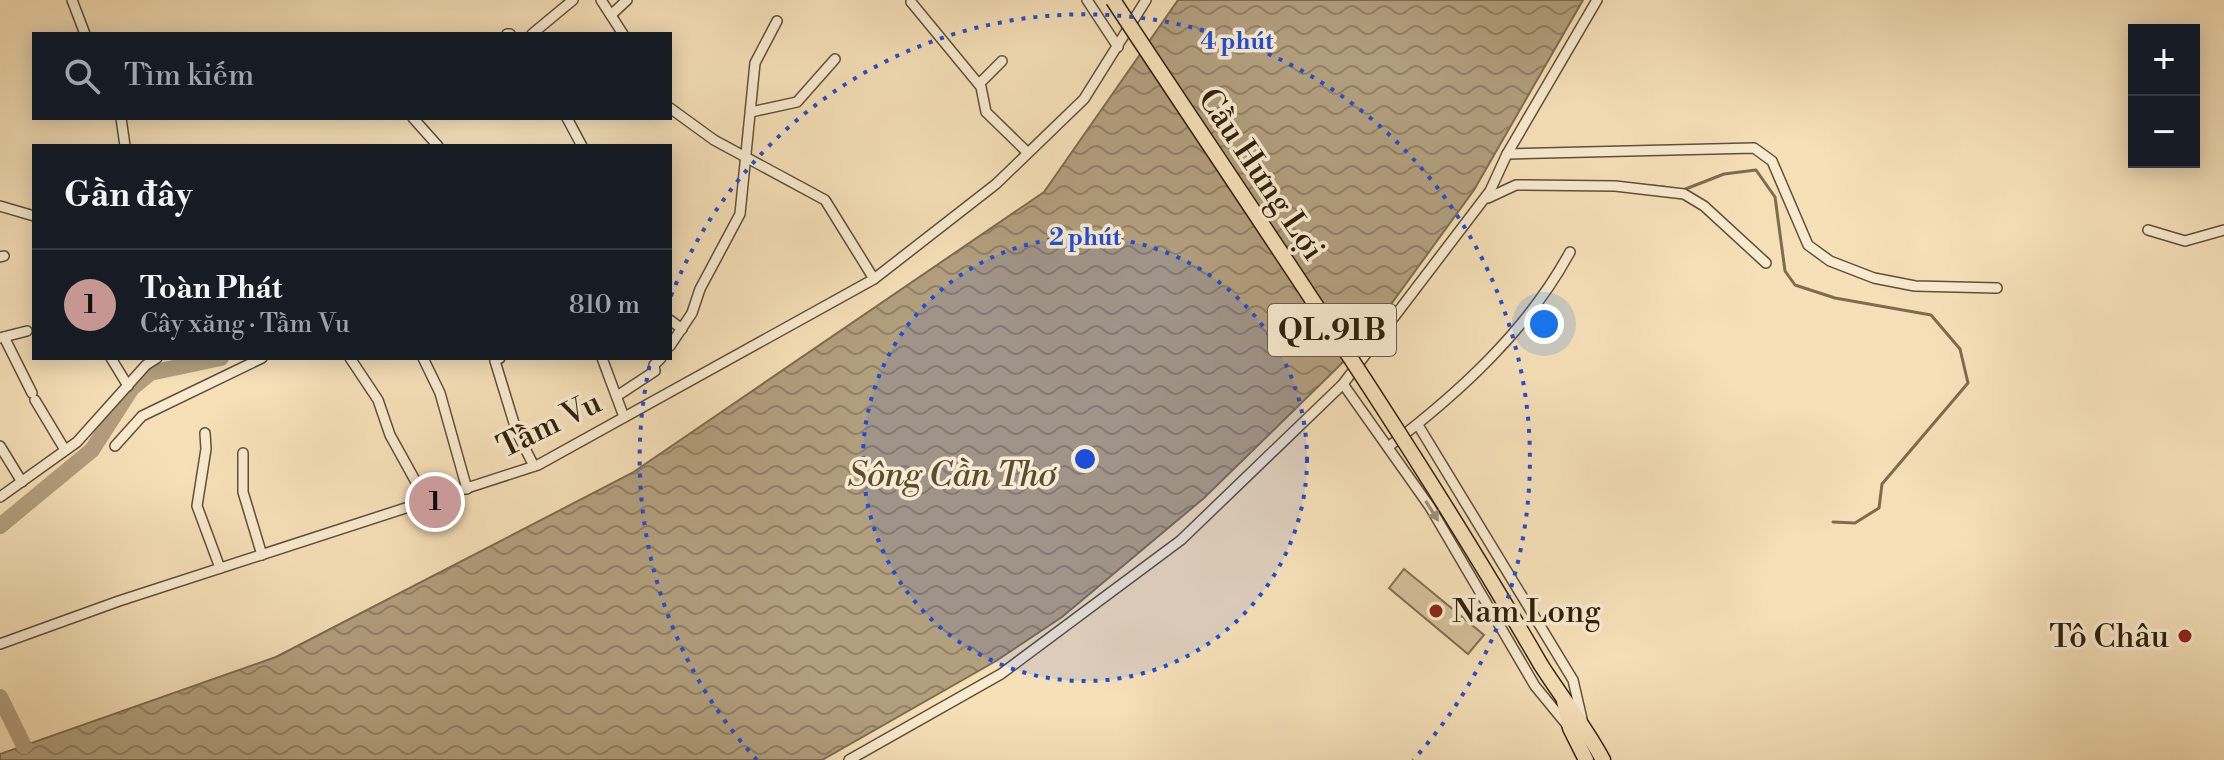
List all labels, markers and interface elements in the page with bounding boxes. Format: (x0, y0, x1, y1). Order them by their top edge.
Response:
map controls (2128, 24, 2200, 168)
button: + (2128, 24, 2200, 96)
text: 4 phút (1200, 27, 1274, 57)
search box (32, 32, 672, 120)
icon: search (60, 54, 104, 98)
text: Tìm kiếm (124, 57, 254, 95)
street label: Cầu Hưng Lợi (1189, 81, 1333, 268)
button: − (2128, 96, 2200, 168)
text: Gần đây (64, 175, 192, 217)
text: 2 phút (1049, 223, 1122, 253)
text: Toàn Phát (140, 270, 282, 308)
text: 1 (84, 289, 96, 321)
text: 810 m (569, 289, 640, 321)
road number: QL.91B (1268, 304, 1396, 356)
your location (1524, 304, 1564, 344)
text: Cây xăng · Tầm Vu (140, 308, 350, 340)
street label: Tầm Vu (491, 383, 608, 467)
centre of rings (1071, 445, 1099, 473)
water label: Sông Cần Thơ (848, 455, 1058, 497)
pin: 1 (409, 472, 461, 532)
one-way arrow (1425, 501, 1440, 522)
place label: Nam Long (1452, 592, 1601, 632)
marker: Nam Long (1427, 602, 1445, 620)
place label: Tô Châu (2049, 617, 2169, 657)
marker: Tô Châu (2176, 627, 2194, 645)

